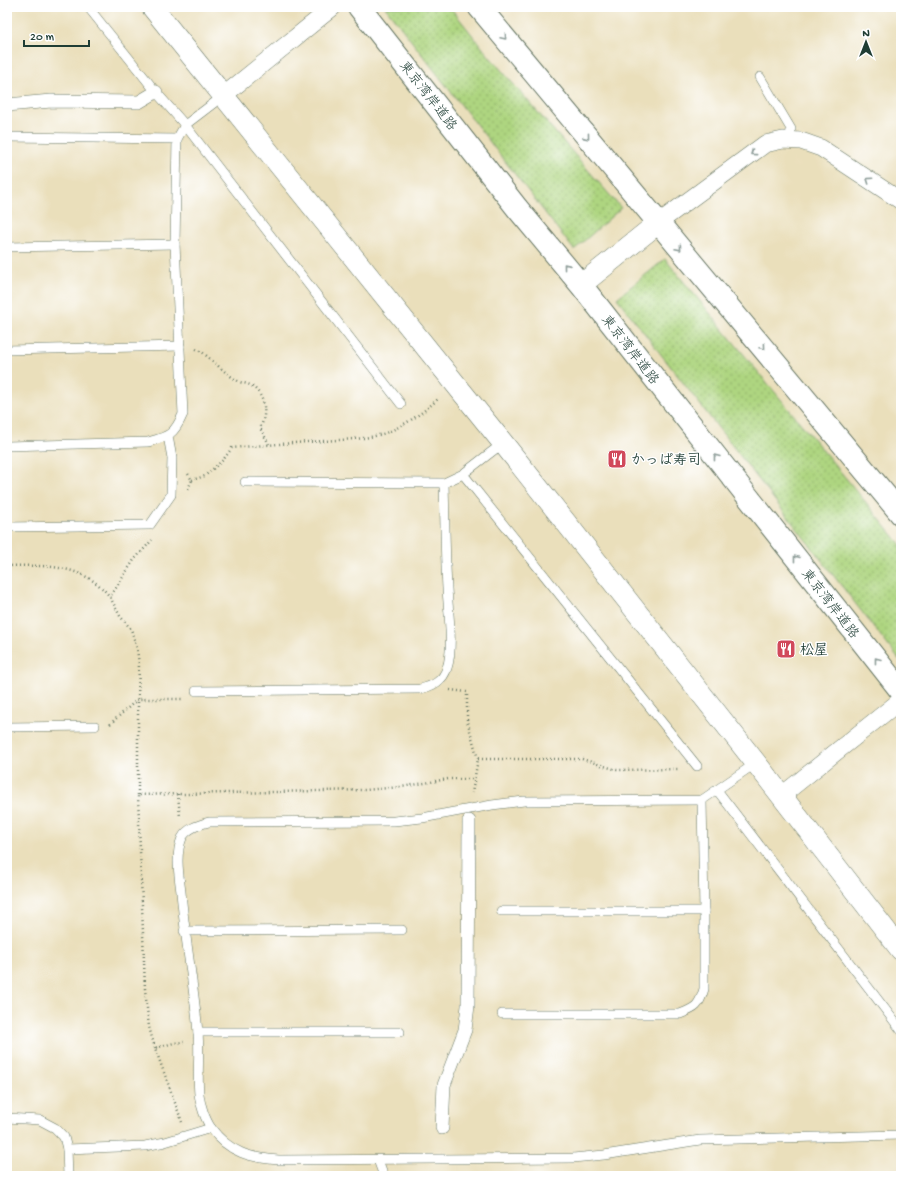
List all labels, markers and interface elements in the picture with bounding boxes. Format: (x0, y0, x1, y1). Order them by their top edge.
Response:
scale bar (24, 22, 89, 48)
north arrow (846, 22, 886, 62)
text: N (862, 28, 870, 40)
text: 20 m (30, 31, 55, 45)
one-way arrow (499, 32, 506, 39)
street label: 東京湾岸道路 (394, 58, 460, 135)
one-way arrow (582, 132, 589, 140)
one-way arrow (750, 148, 757, 155)
one-way arrow (866, 178, 873, 185)
one-way arrow (674, 243, 681, 251)
one-way arrow (563, 264, 570, 271)
street label: 東京湾岸道路 (596, 312, 662, 389)
one-way arrow (758, 342, 765, 350)
restaurant icon: かっぱ寿司 (606, 448, 628, 470)
place label: かっぱ寿司 (631, 452, 701, 470)
one-way arrow (713, 454, 720, 461)
one-way arrow (794, 556, 801, 563)
street label: 東京湾岸道路 (796, 566, 862, 643)
restaurant icon: 松屋 (775, 638, 797, 660)
place label: 松屋 (800, 642, 828, 660)
one-way arrow (874, 658, 881, 665)

